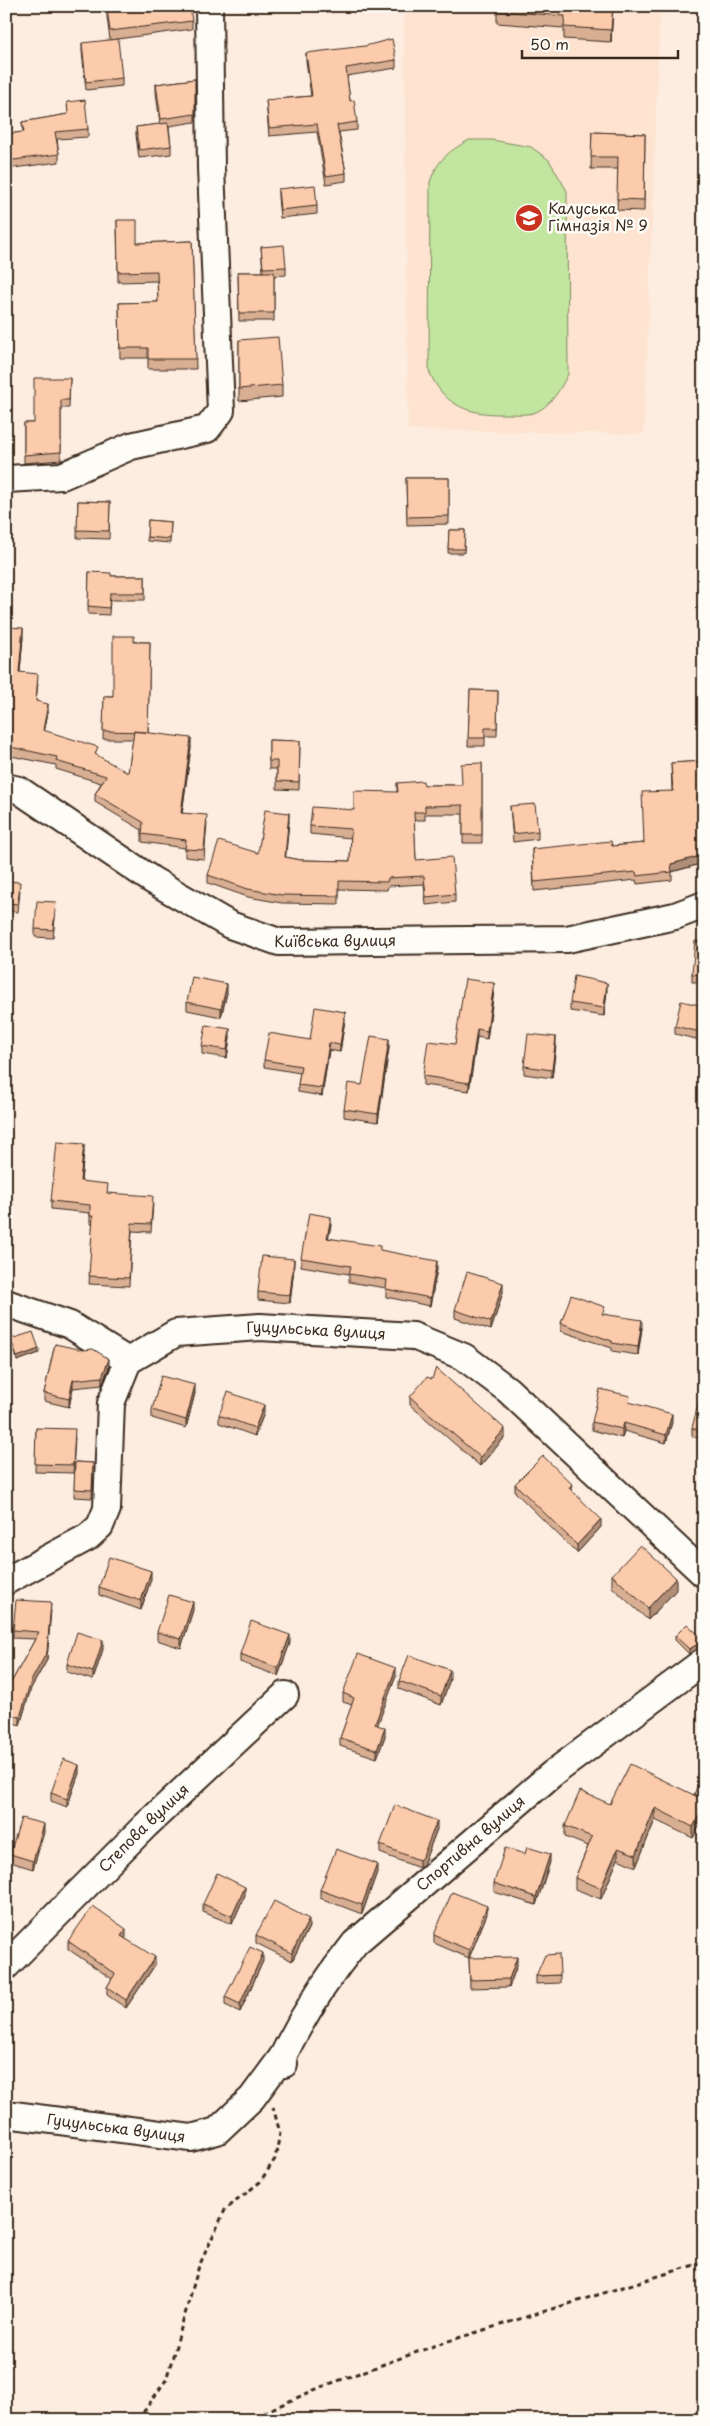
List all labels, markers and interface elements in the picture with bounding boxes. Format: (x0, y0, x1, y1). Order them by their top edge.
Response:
scale bar (522, 28, 679, 60)
text: 50 m (530, 32, 569, 55)
place label: Калуська Гімназія № 9 (548, 196, 648, 236)
school or university icon: Калуська Гімназія № 9 (514, 203, 544, 233)
street label: Київська вулиця (274, 928, 396, 952)
street label: Гуцульська вулиця (245, 1314, 386, 1344)
street label: Степова вулиця (92, 1778, 193, 1877)
street label: Спортивна вулиця (410, 1789, 530, 1896)
street label: Гуцульська вулиця (46, 2106, 187, 2147)

